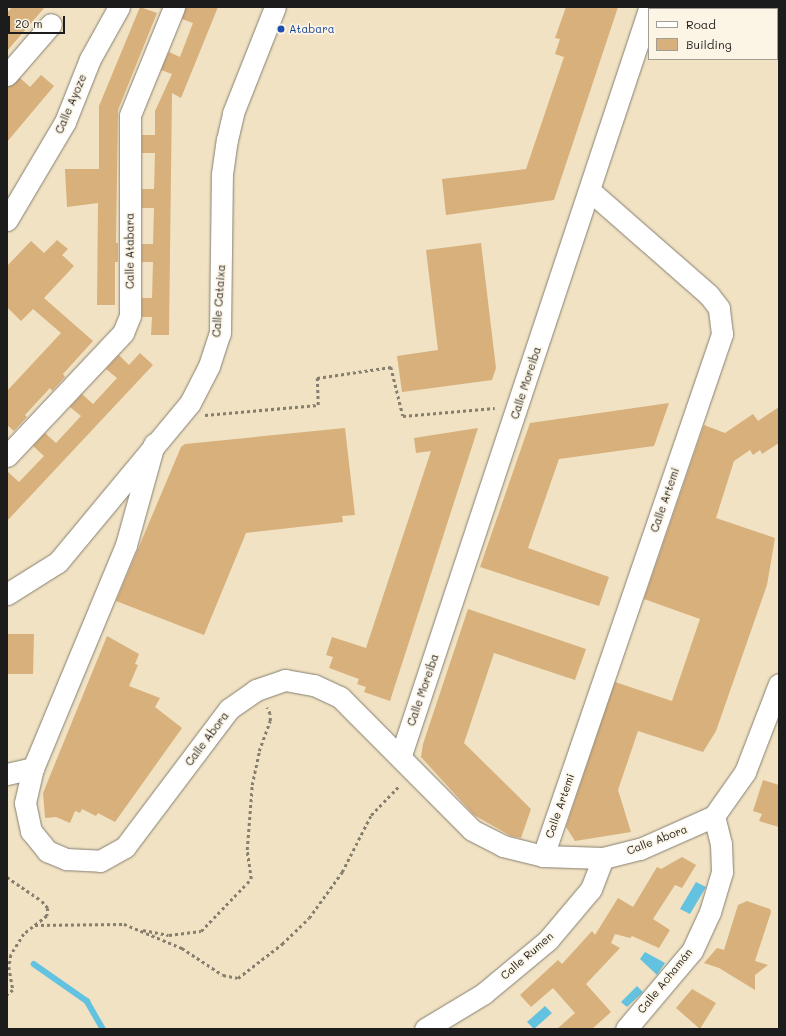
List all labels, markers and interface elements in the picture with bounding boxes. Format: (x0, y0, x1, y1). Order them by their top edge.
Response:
scale bar (10, 8, 67, 34)
legend (648, 8, 778, 60)
text: 20 m (15, 15, 43, 31)
text: Road (686, 16, 716, 32)
place label: Atabara (289, 22, 335, 36)
marker: Atabara (276, 24, 286, 34)
text: Building (686, 36, 732, 52)
street label: Calle Ayoze (53, 72, 89, 136)
street label: Calle Atabara (123, 213, 137, 289)
street label: Calle Cataixa (210, 264, 228, 338)
street label: Calle Moreiba (508, 345, 544, 421)
street label: Calle Artemi (648, 466, 682, 534)
street label: Calle Moreiba (404, 652, 442, 728)
street label: Calle Abora (182, 709, 232, 769)
street label: Calle Artemi (543, 772, 577, 840)
street label: Calle Abora (625, 822, 689, 858)
street label: Calle Rumen (498, 930, 556, 982)
street label: Calle Achamán (635, 946, 695, 1016)

